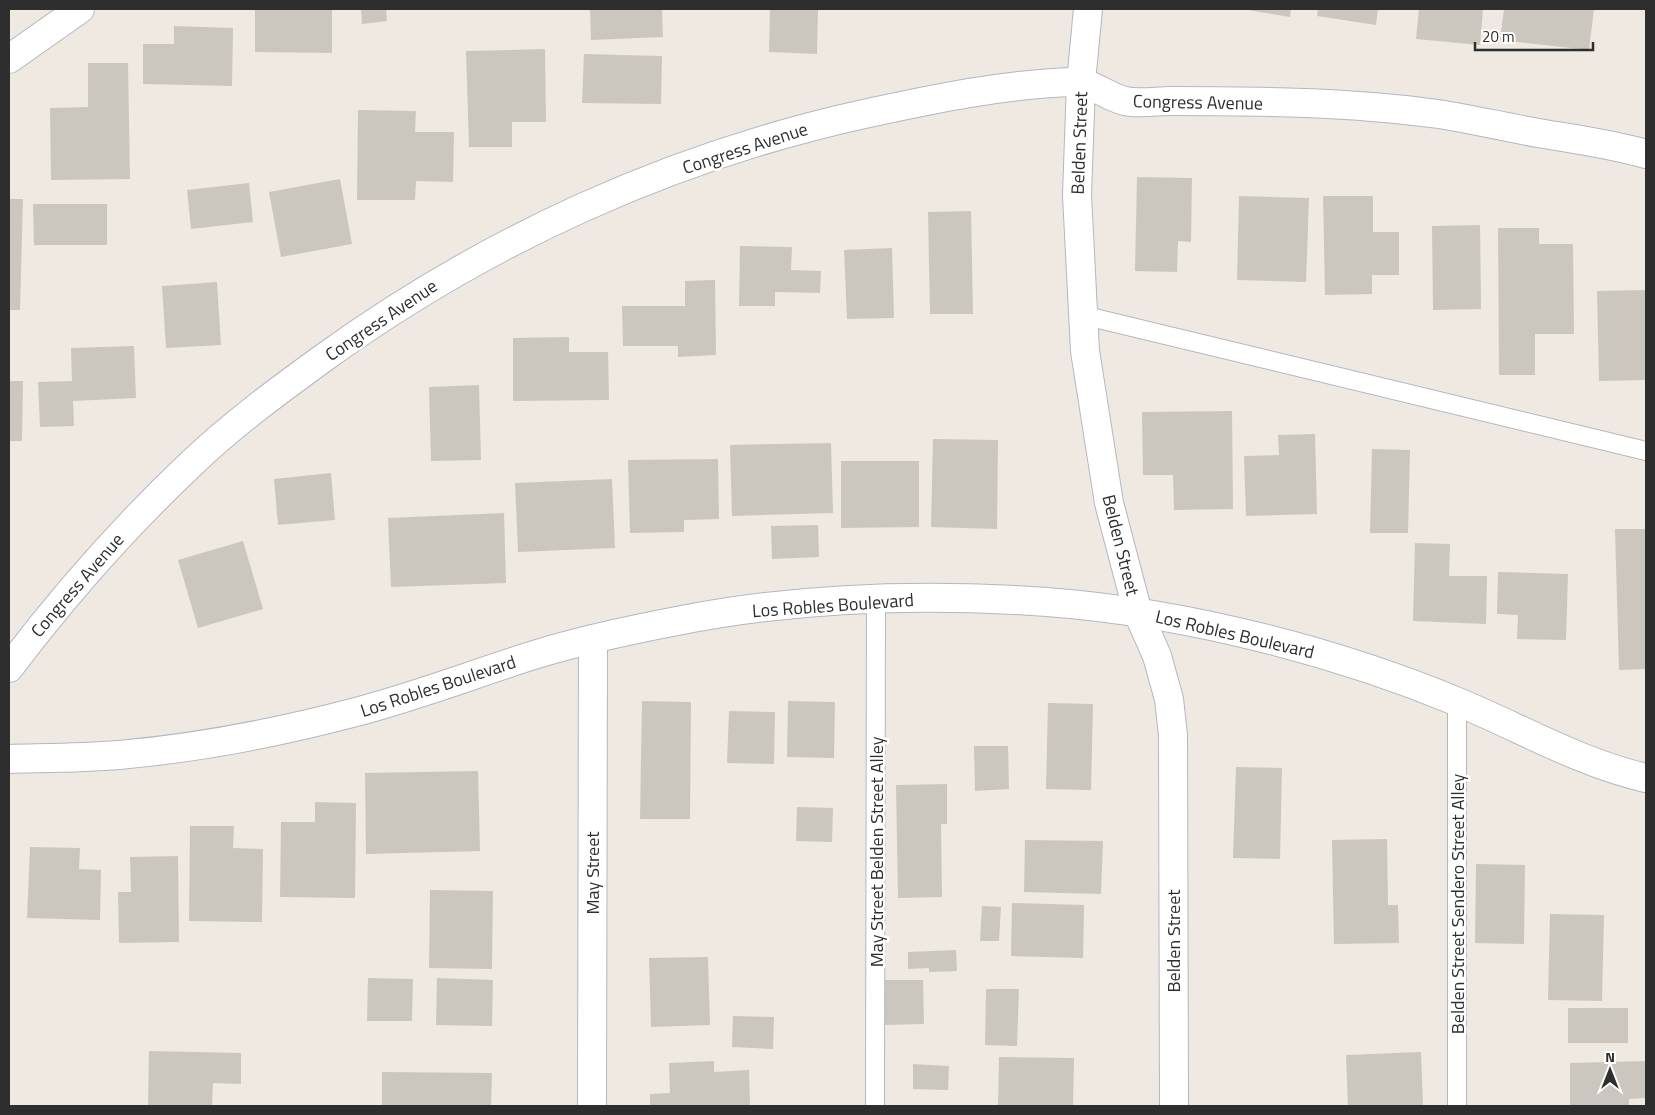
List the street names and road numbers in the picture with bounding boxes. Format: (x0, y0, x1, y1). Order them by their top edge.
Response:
street label: Congress Avenue (1133, 87, 1263, 117)
street label: Belden Street (1064, 90, 1094, 195)
street label: Congress Avenue (679, 115, 811, 181)
street label: Congress Avenue (319, 272, 443, 368)
street label: Belden Street (1095, 492, 1147, 599)
street label: Congress Avenue (24, 527, 130, 643)
street label: Los Robles Boulevard (751, 586, 915, 624)
street label: Los Robles Boulevard (1153, 603, 1317, 665)
street label: Los Robles Boulevard (357, 648, 519, 724)
street label: May Street Belden Street Alley (863, 736, 890, 967)
street label: Belden Street Sendero Street Alley (1444, 773, 1471, 1034)
street label: May Street (579, 831, 606, 915)
street label: Belden Street (1160, 889, 1187, 992)

